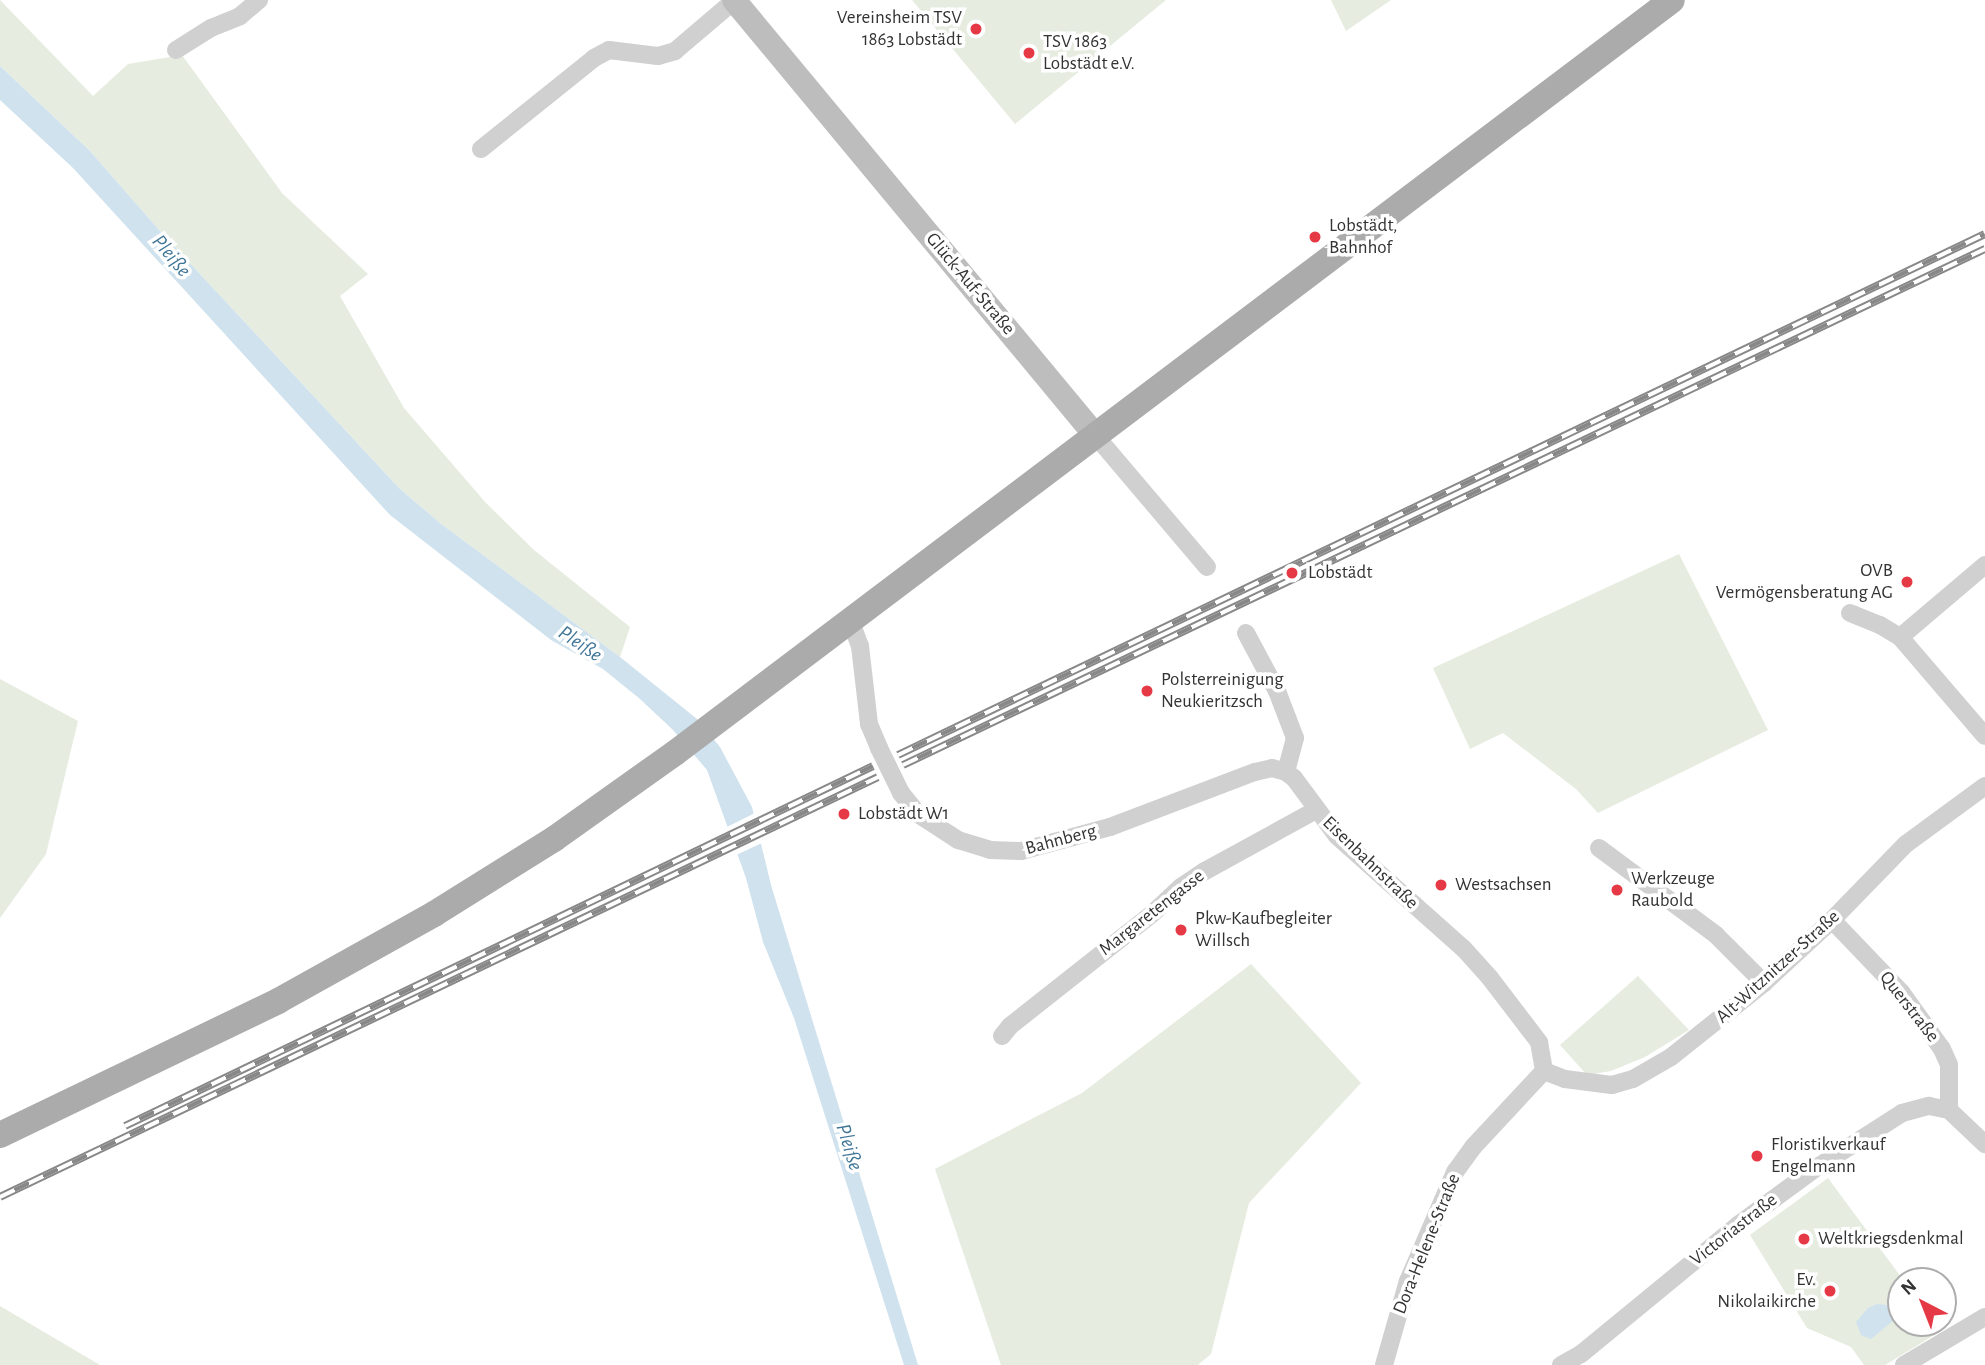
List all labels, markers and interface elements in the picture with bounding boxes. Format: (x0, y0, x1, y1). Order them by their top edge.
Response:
place label: Vereinsheim TSV 1863 Lobstädt (837, 7, 962, 51)
marker: Vereinsheim TSV 1863 Lobstädt (968, 21, 984, 37)
place label: TSV 1863 Lobstädt e.V. (1043, 31, 1135, 75)
marker: TSV 1863 Lobstädt e.V. (1021, 45, 1037, 61)
place label: Lobstädt, Bahnhof (1329, 215, 1397, 259)
street label: Glück-Auf-Straße (921, 228, 1019, 340)
marker: Lobstädt, Bahnhof (1307, 229, 1323, 245)
water label: Pleiße (146, 230, 196, 282)
place label: OVB Vermögensberatung AG (1716, 560, 1893, 604)
place label: Lobstädt (1308, 562, 1372, 584)
marker: Lobstädt (1282, 563, 1302, 583)
marker: OVB Vermögensberatung AG (1899, 574, 1915, 590)
water label: Pleiße (553, 620, 607, 668)
place label: Polsterreinigung Neukieritzsch (1161, 669, 1284, 713)
marker: Polsterreinigung Neukieritzsch (1139, 683, 1155, 699)
place label: Lobstädt W1 (858, 803, 949, 825)
marker: Lobstädt W1 (836, 806, 852, 822)
street label: Eisenbahnstraße (1317, 812, 1423, 914)
street label: Bahnberg (1023, 820, 1099, 860)
street label: Margaretengasse (1095, 865, 1209, 961)
place label: Werkzeuge Raubold (1631, 868, 1715, 912)
place label: Westsachsen (1455, 874, 1552, 896)
marker: Westsachsen (1433, 877, 1449, 893)
marker: Werkzeuge Raubold (1609, 882, 1625, 898)
street label: Alt-Witznitzer-Straße (1712, 906, 1844, 1028)
place label: Pkw-Kaufbegleiter Willsch (1195, 908, 1332, 952)
marker: Pkw-Kaufbegleiter Willsch (1173, 922, 1189, 938)
street label: Querstraße (1874, 967, 1944, 1047)
water label: Pleiße (830, 1121, 868, 1173)
place label: Floristikverkauf Engelmann (1771, 1134, 1885, 1178)
marker: Floristikverkauf Engelmann (1749, 1148, 1765, 1164)
street label: Dora-Helene-Straße (1388, 1170, 1466, 1318)
street label: Victoriastraße (1686, 1189, 1782, 1271)
place label: Weltkriegsdenkmal (1818, 1228, 1964, 1250)
marker: Weltkriegsdenkmal (1796, 1231, 1812, 1247)
north arrow (1887, 1267, 1957, 1337)
place label: Ev. Nikolaikirche (1717, 1269, 1816, 1313)
text: N (1898, 1276, 1920, 1299)
marker: Ev. Nikolaikirche (1822, 1283, 1838, 1299)

